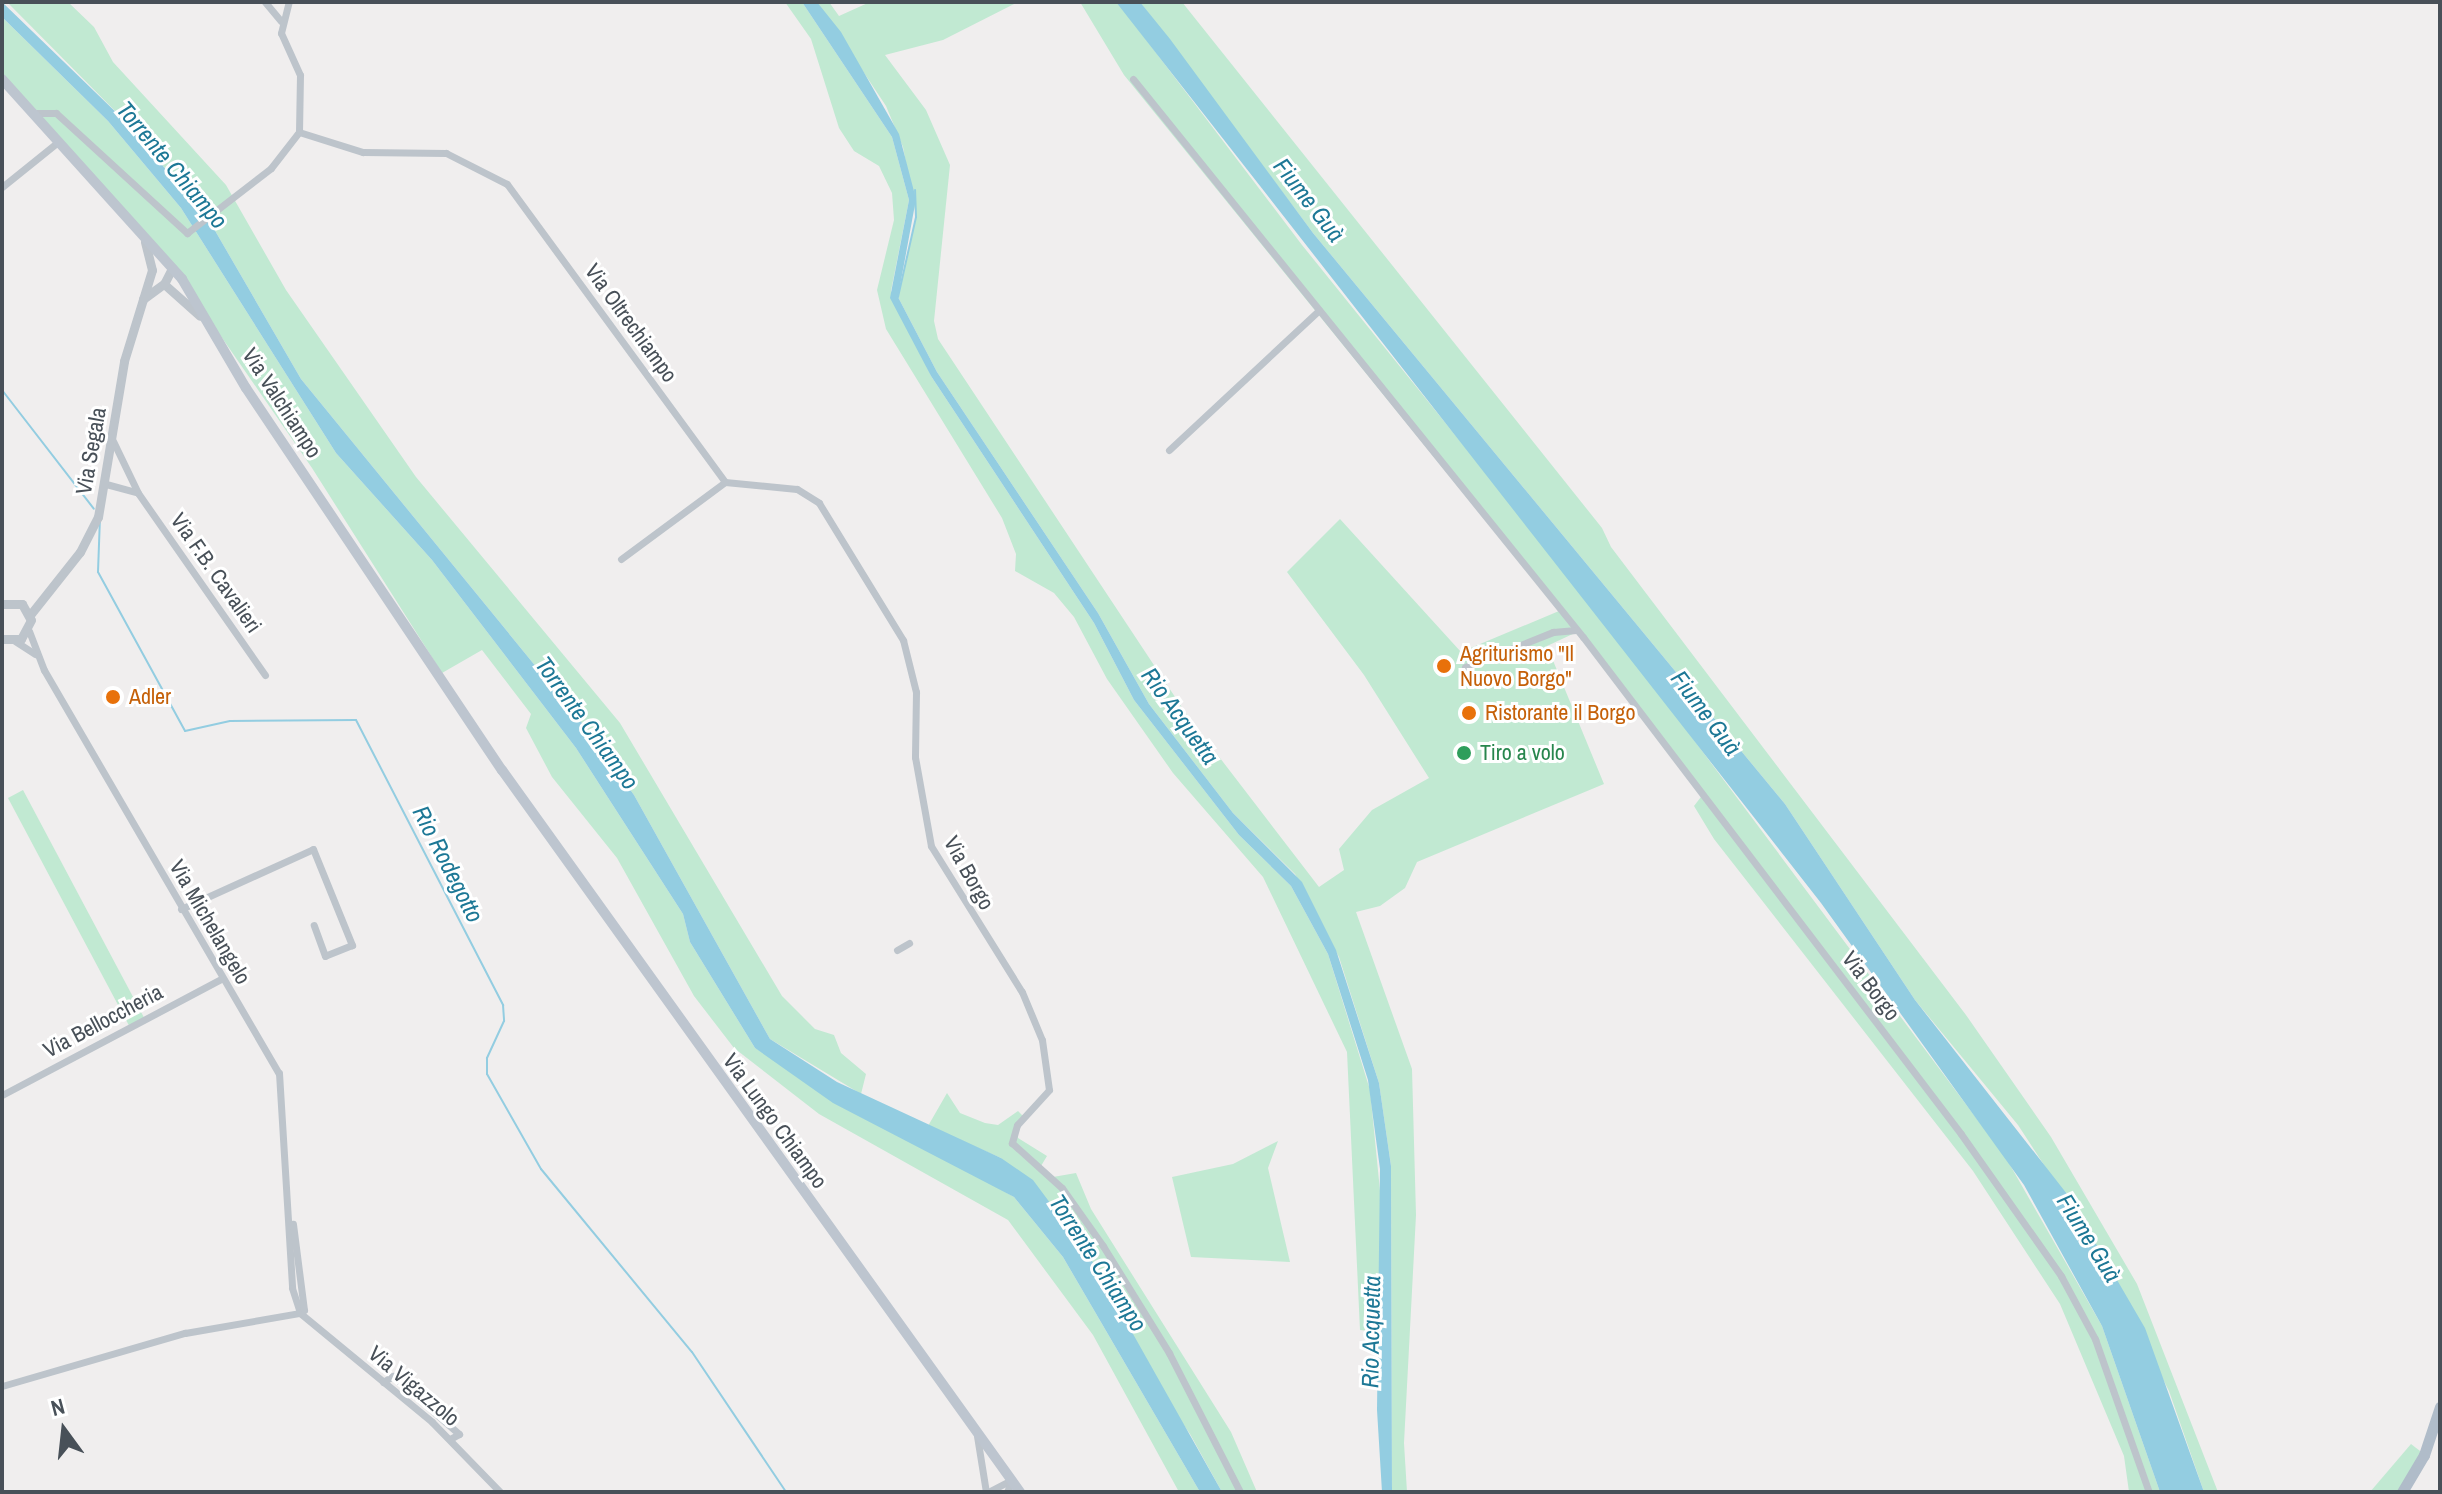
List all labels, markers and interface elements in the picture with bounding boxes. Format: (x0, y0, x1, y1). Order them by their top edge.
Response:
water label: Torrente Chiampo (110, 96, 234, 234)
water label: Fiume Guà (1267, 152, 1351, 248)
street label: Via Oltrechiampo (579, 259, 683, 387)
street label: Via Valchiampo (237, 343, 327, 463)
street label: Via Segala (70, 405, 112, 497)
street label: Via F.B. Cavalieri (165, 508, 267, 638)
place label: Agriturismo "Il Nuovo Borgo" (1460, 640, 1574, 692)
water label: Torrente Chiampo (529, 651, 645, 795)
marker: Agriturismo "Il Nuovo Borgo" (1435, 657, 1453, 675)
water label: Rio Acquetta (1135, 662, 1225, 770)
water label: Fiume Guà (1665, 665, 1747, 761)
place label: Adler (129, 684, 171, 710)
marker: Adler (104, 688, 122, 706)
place label: Ristorante il Borgo (1485, 700, 1635, 726)
marker: Ristorante il Borgo (1460, 704, 1478, 722)
place label: Tiro a volo (1480, 740, 1565, 766)
marker: Tiro a volo (1455, 744, 1473, 762)
water label: Rio Rodegotto (406, 801, 490, 927)
street label: Via Borgo (938, 832, 1000, 914)
street label: Via Michelangelo (164, 855, 256, 989)
street label: Via Borgo (1836, 946, 1906, 1026)
street label: Via Belloccheria (39, 979, 167, 1063)
street label: Via Lungo Chiampo (717, 1048, 833, 1194)
water label: Torrente Chiampo (1043, 1189, 1153, 1337)
water label: Fiume Guà (2051, 1189, 2127, 1287)
water label: Rio Acquetta (1356, 1275, 1386, 1389)
street label: Via Vigazzolo (363, 1340, 465, 1432)
north arrow (24, 1390, 104, 1470)
text: N (48, 1391, 68, 1423)

